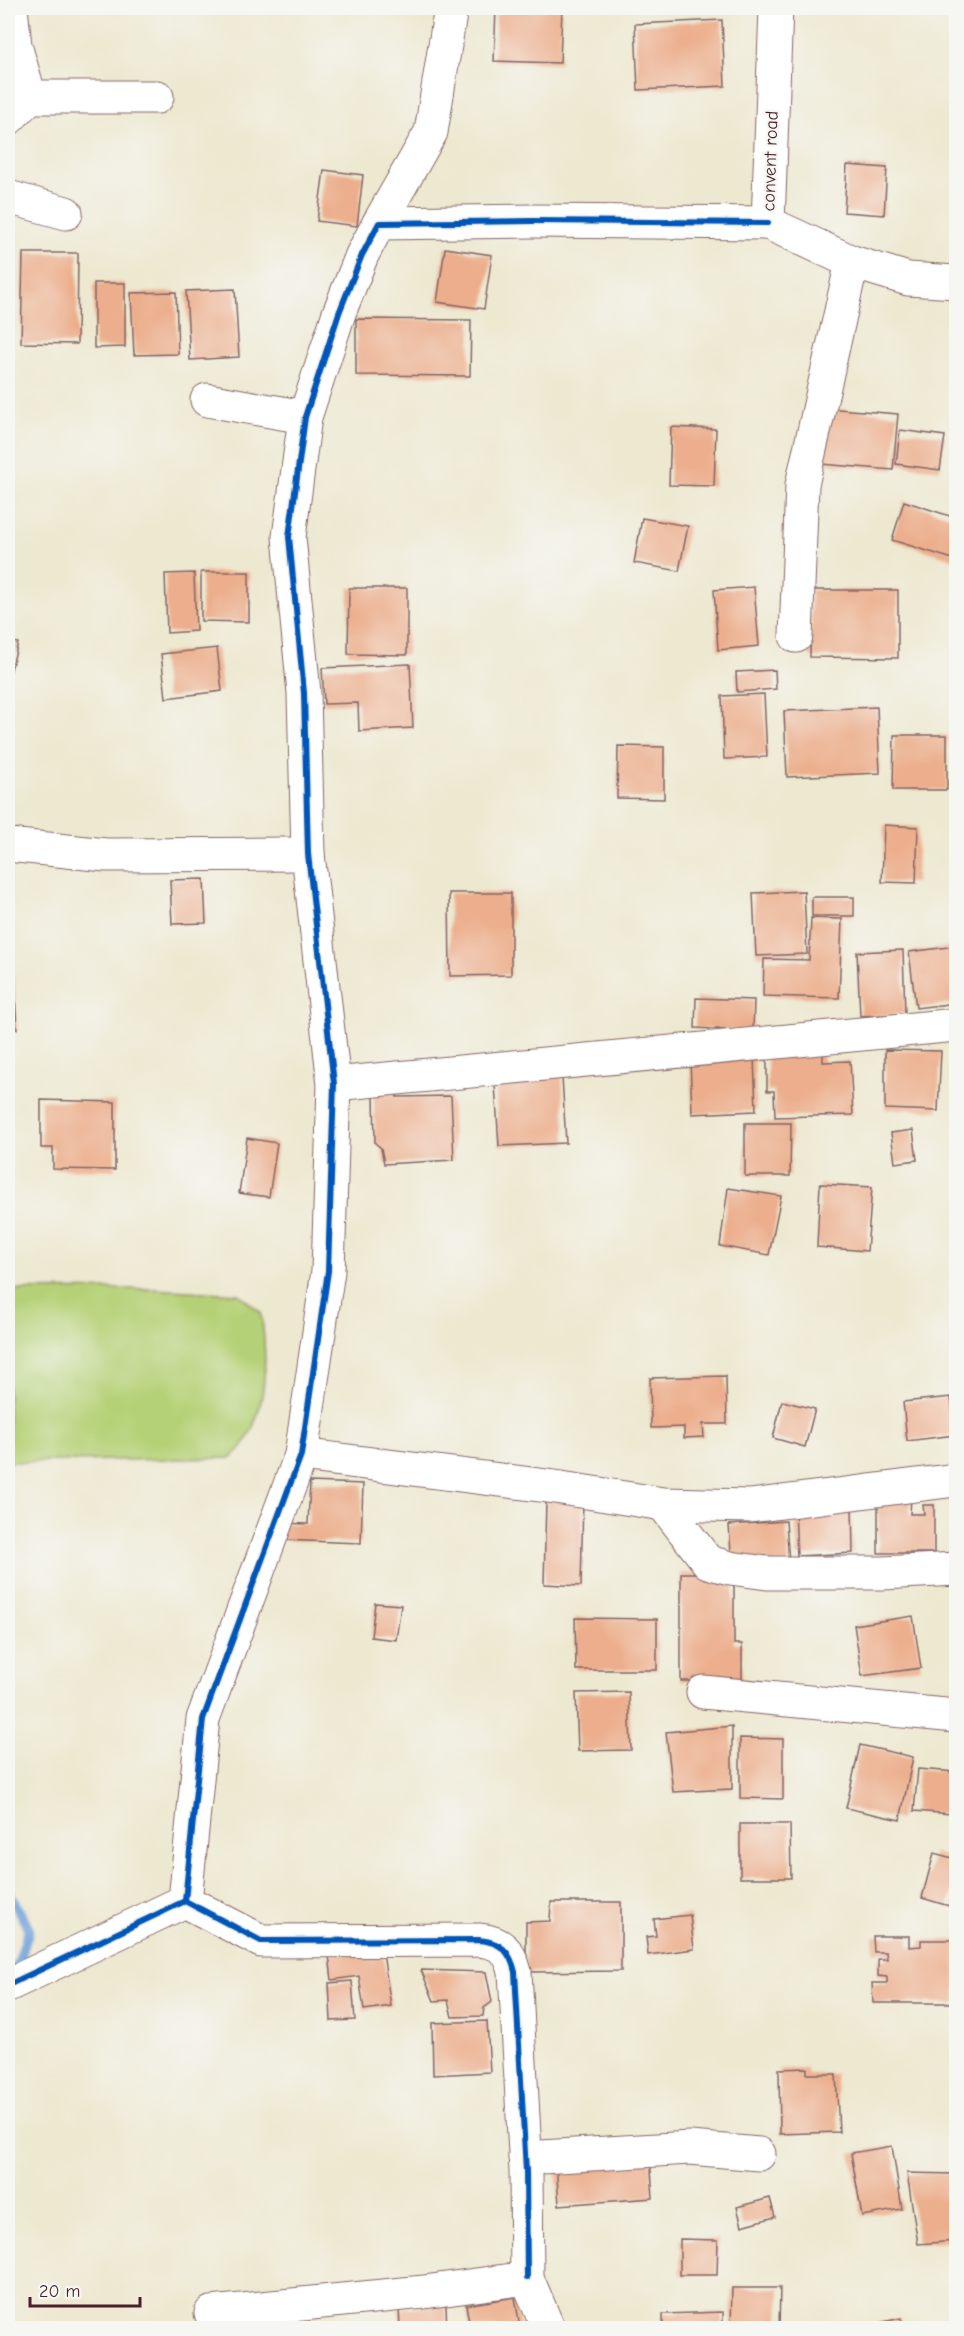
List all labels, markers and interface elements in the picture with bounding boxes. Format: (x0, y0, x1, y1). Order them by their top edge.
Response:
street label: convent road (758, 110, 783, 212)
scale bar (30, 2270, 140, 2308)
text: 20 m (39, 2281, 80, 2302)

